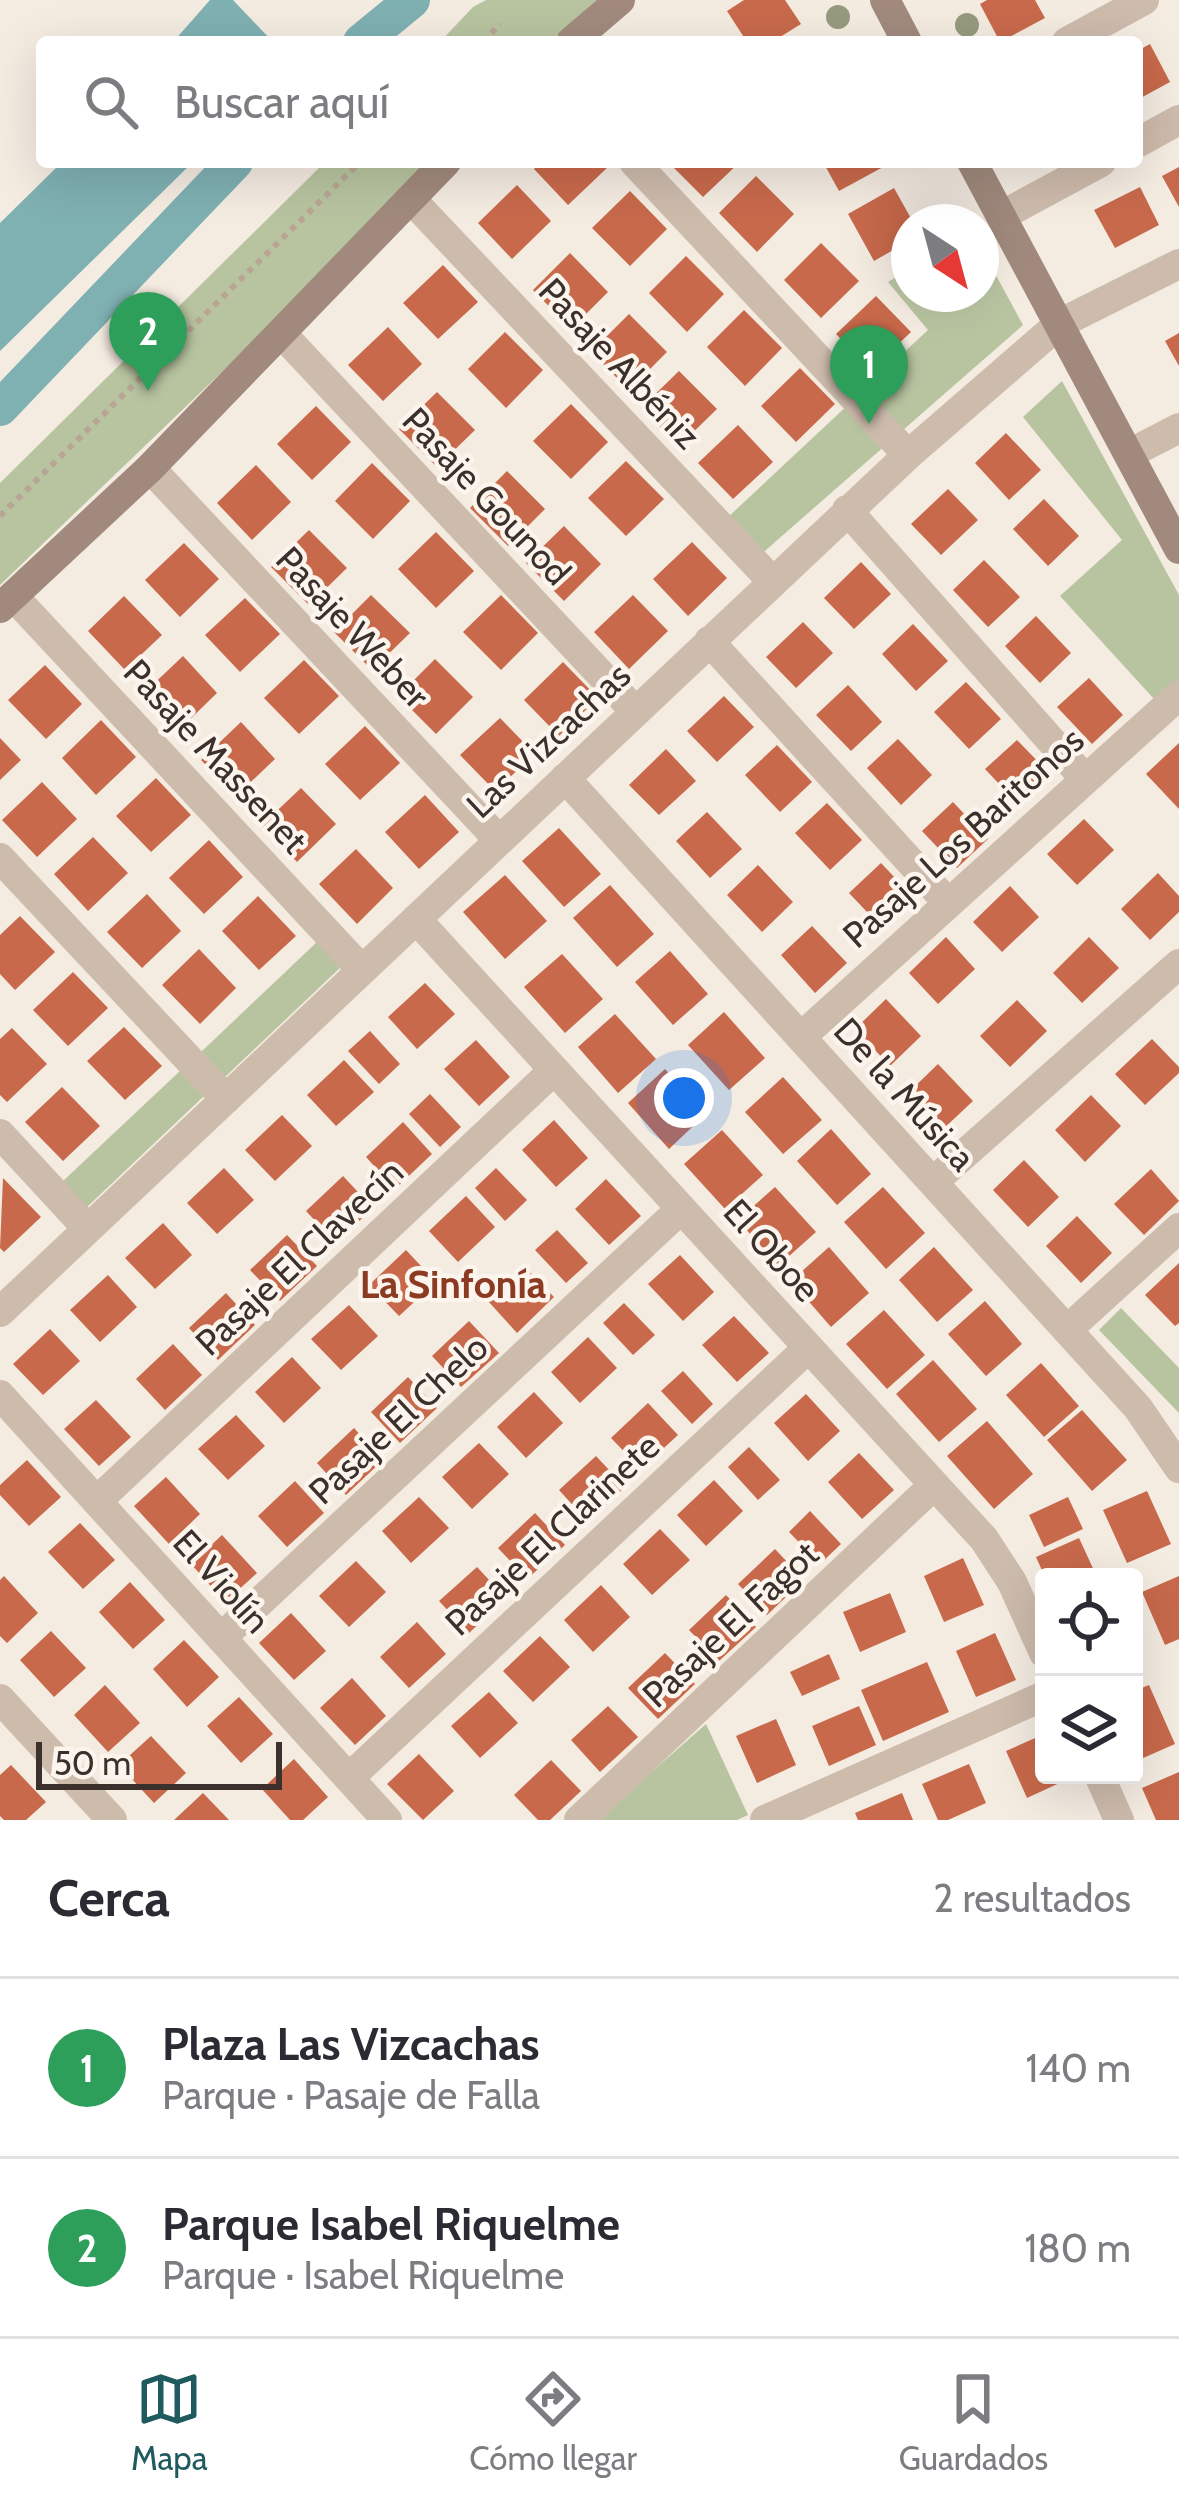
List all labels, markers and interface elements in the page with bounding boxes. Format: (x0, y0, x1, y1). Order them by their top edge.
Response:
search box (36, 36, 1143, 168)
icon: search (78, 69, 144, 135)
text: Buscar aquí (174, 75, 389, 129)
north arrow (891, 204, 999, 312)
street label: Pasaje Albéniz (530, 269, 710, 457)
pin: 2 (109, 292, 187, 391)
pin: 1 (830, 325, 908, 424)
street label: Pasaje Gounod (394, 398, 580, 594)
street label: Pasaje Weber (267, 537, 439, 717)
street label: Pasaje Massenet (115, 650, 317, 862)
street label: Las Vizcachas (457, 653, 639, 827)
street label: Pasaje Los Baritonos (834, 717, 1092, 957)
street label: De la Música (825, 1009, 985, 1179)
your location (654, 1068, 714, 1128)
street label: Pasaje El Clavecín (186, 1150, 412, 1364)
street label: El Oboe (715, 1190, 829, 1310)
district label: La Sinfonía (360, 1260, 546, 1308)
street label: Pasaje El Chelo (299, 1325, 497, 1513)
street label: Pasaje El Clarinete (436, 1424, 668, 1644)
street label: El Violín (164, 1520, 280, 1642)
street label: Pasaje El Fagot (633, 1532, 827, 1716)
map controls (1035, 1568, 1143, 1784)
button: locate (1035, 1568, 1143, 1676)
button: layers (1035, 1676, 1143, 1784)
scale bar (36, 1736, 282, 1789)
text: 50 m (54, 1743, 131, 1783)
text: Cerca (48, 1867, 170, 1929)
text: 2 resultados (933, 1874, 1131, 1922)
text: Plaza Las Vizcachas (162, 2017, 540, 2071)
text: 1 (80, 2044, 94, 2092)
text: 140 m (1026, 2044, 1131, 2092)
text: Parque · Pasaje de Falla (162, 2071, 540, 2119)
text: Parque Isabel Riquelme (162, 2197, 620, 2251)
text: 2 (77, 2224, 97, 2272)
text: 180 m (1024, 2224, 1131, 2272)
text: Parque · Isabel Riquelme (162, 2251, 564, 2299)
tab: Mapa (131, 2366, 208, 2478)
tab: Cómo llegar (469, 2366, 637, 2478)
tab: Guardados (899, 2366, 1048, 2478)

